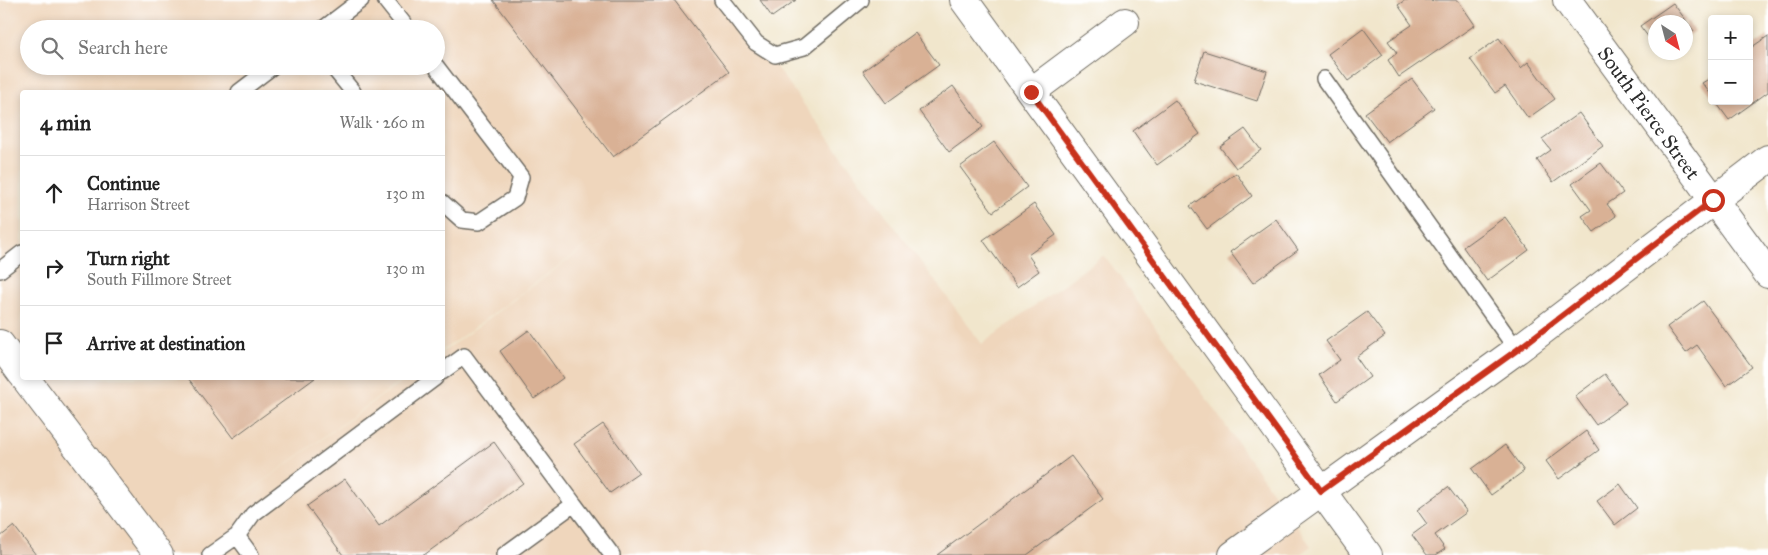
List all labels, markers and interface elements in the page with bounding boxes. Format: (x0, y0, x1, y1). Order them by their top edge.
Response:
north arrow (1648, 15, 1693, 60)
map controls (1708, 15, 1753, 105)
button: + (1708, 15, 1753, 60)
search box (20, 20, 445, 75)
icon: search (38, 34, 66, 62)
text: Search here (78, 36, 168, 59)
street label: South Pierce Street (1593, 42, 1705, 184)
button: − (1708, 60, 1753, 105)
route end (1020, 81, 1043, 104)
text: 4 min (40, 110, 91, 136)
text: Walk · 260 m (339, 113, 425, 132)
text: Continue (87, 172, 160, 195)
icon: ahead (40, 179, 68, 207)
text: 130 m (386, 184, 425, 203)
route start (1702, 189, 1725, 212)
text: Harrison Street (87, 195, 190, 214)
text: Turn right (87, 247, 170, 270)
icon: right (40, 254, 68, 282)
text: 130 m (386, 259, 425, 278)
text: South Fillmore Street (87, 270, 232, 289)
icon: arrive (40, 329, 68, 357)
text: Arrive at destination (87, 332, 245, 355)

